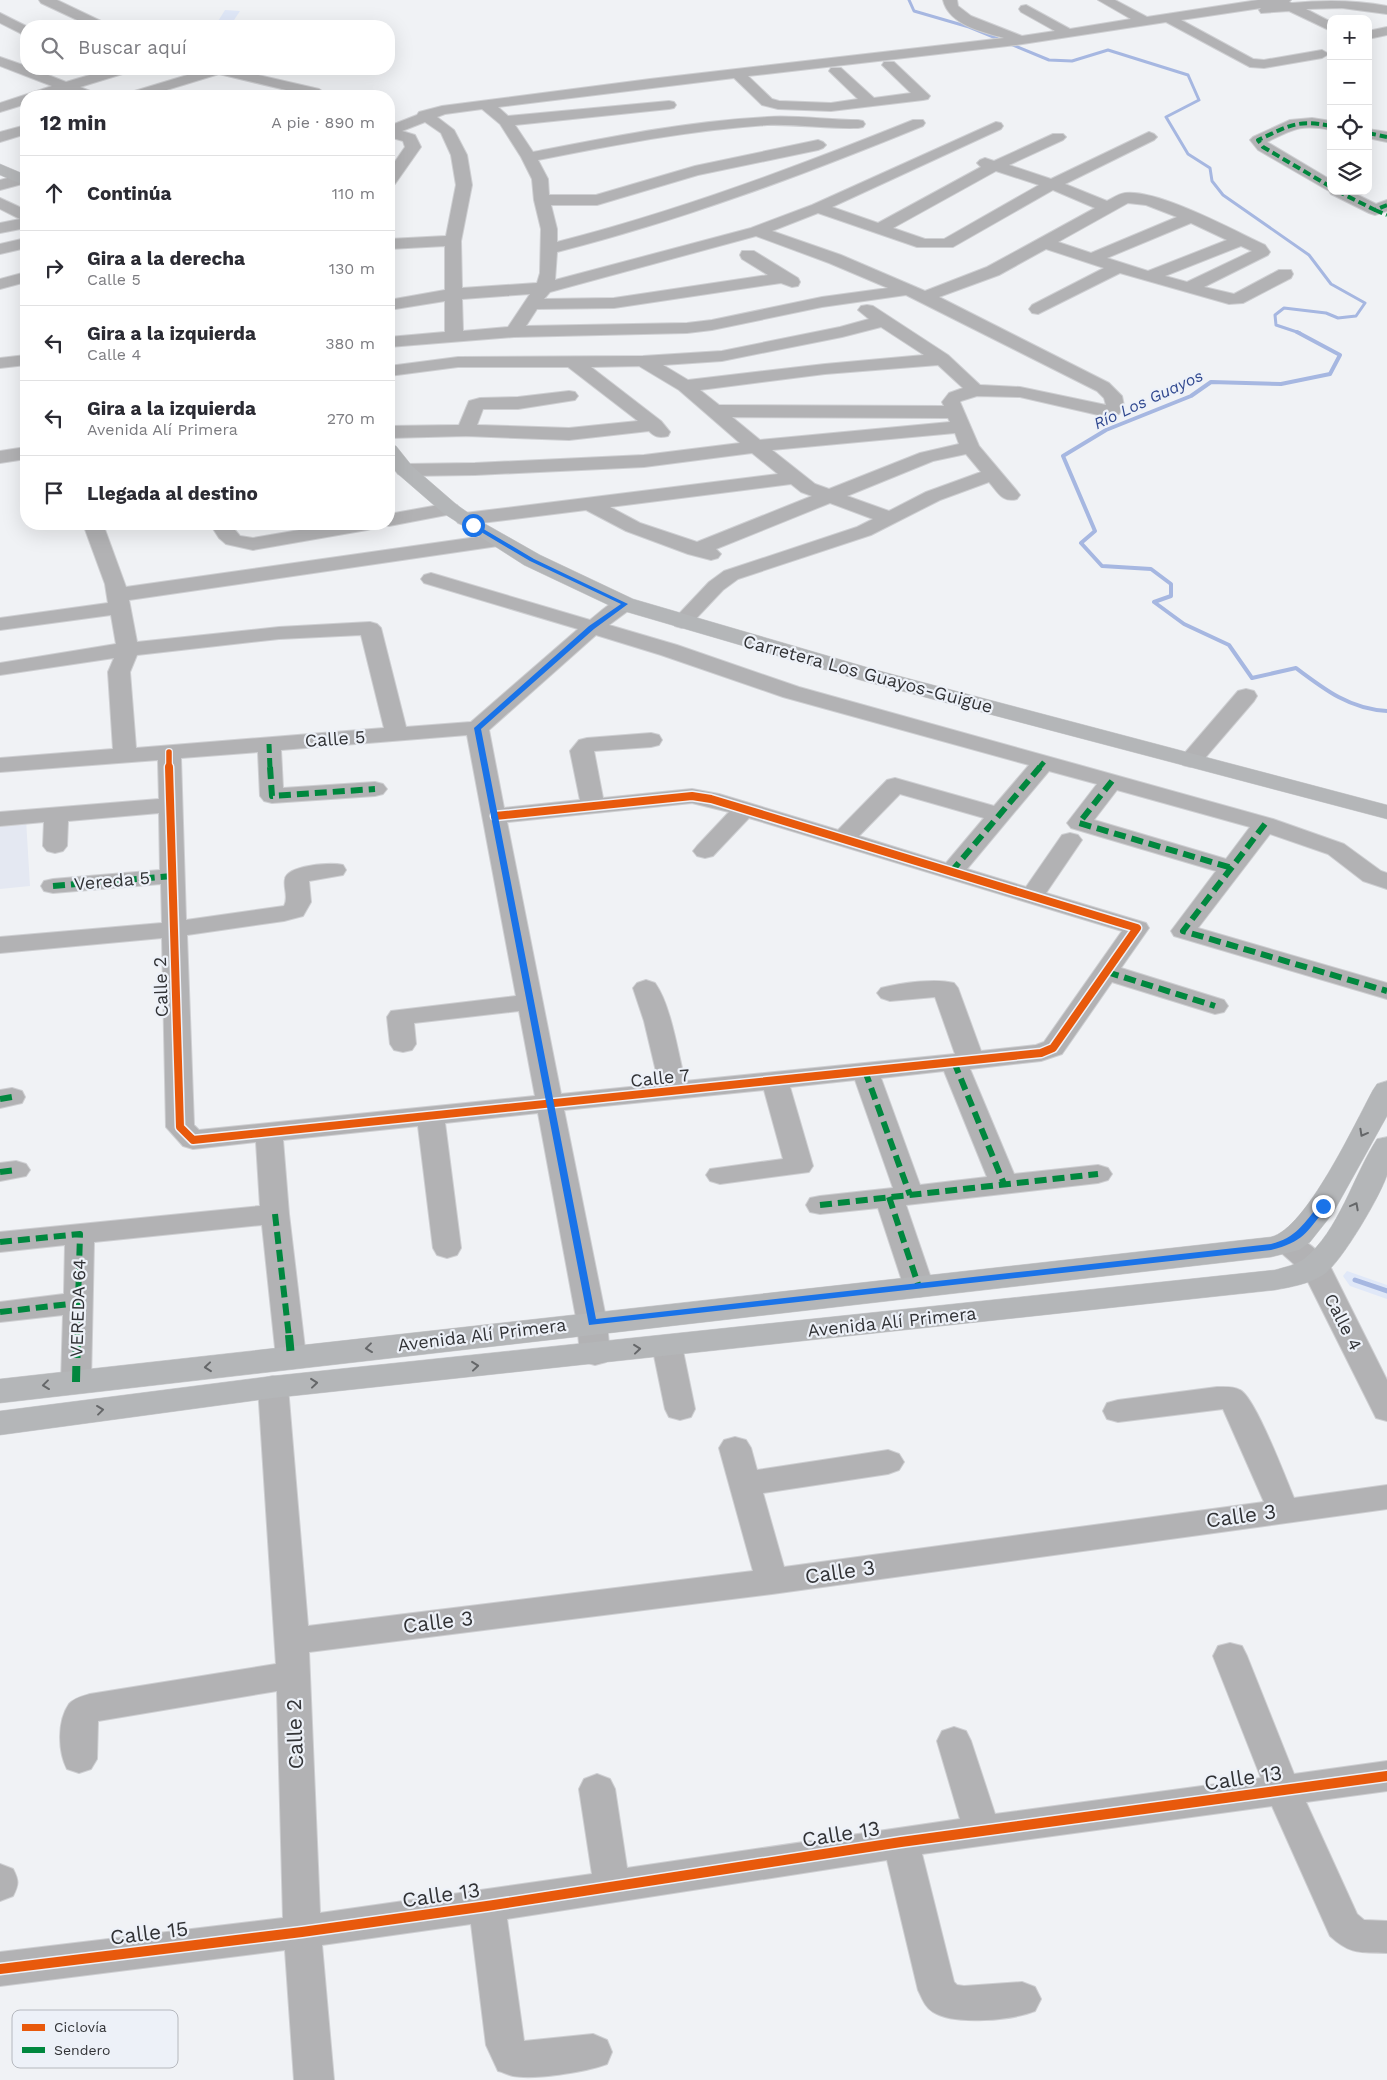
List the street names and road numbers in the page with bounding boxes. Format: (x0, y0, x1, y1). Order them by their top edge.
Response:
street label: Carretera Los Guayos-Guigue (741, 630, 995, 717)
street label: Calle 5 (304, 726, 366, 751)
street label: Vereda 5 (73, 867, 151, 894)
street label: Calle 2 (149, 956, 172, 1018)
street label: Calle 7 (629, 1064, 691, 1091)
street label: VEREDA 64 (65, 1258, 90, 1358)
street label: Calle 4 (1320, 1290, 1367, 1354)
street label: Avenida Alí Primera (806, 1302, 977, 1341)
street label: Avenida Alí Primera (396, 1314, 567, 1355)
street label: Calle 3 (1204, 1498, 1278, 1533)
street label: Calle 3 (803, 1554, 877, 1589)
street label: Calle 3 (401, 1605, 475, 1638)
street label: Calle 2 (281, 1698, 308, 1770)
street label: Calle 13 (1202, 1760, 1284, 1795)
street label: Calle 13 (800, 1815, 882, 1852)
street label: Calle 13 (400, 1877, 482, 1912)
street label: Calle 15 (108, 1915, 189, 1950)

